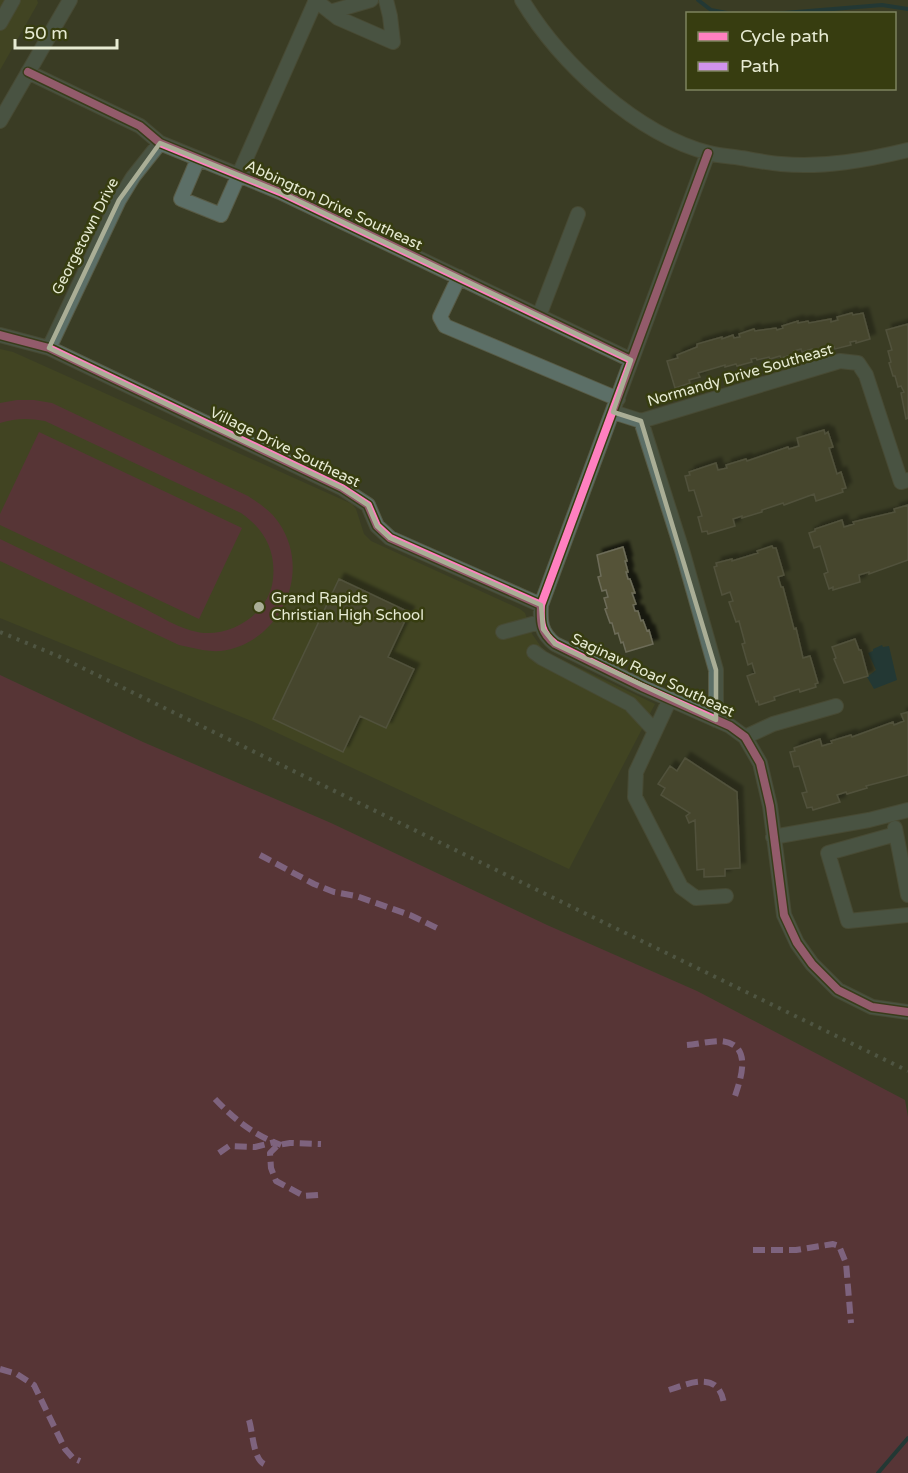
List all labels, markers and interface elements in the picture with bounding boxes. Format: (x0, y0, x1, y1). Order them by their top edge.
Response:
scale bar (15, 12, 117, 50)
legend (686, 12, 896, 90)
text: 50 m (24, 22, 68, 44)
text: Cycle path (740, 25, 829, 47)
text: Path (740, 55, 779, 77)
street label: Abbington Drive Southeast (243, 156, 426, 254)
street label: Georgetown Drive (48, 174, 122, 298)
street label: Normandy Drive Southeast (645, 340, 835, 410)
street label: Village Drive Southeast (207, 403, 363, 491)
place label: Grand Rapids Christian High School (271, 589, 424, 624)
marker: Grand Rapids Christian High School (252, 600, 266, 614)
street label: Saginaw Road Southeast (569, 629, 738, 721)

